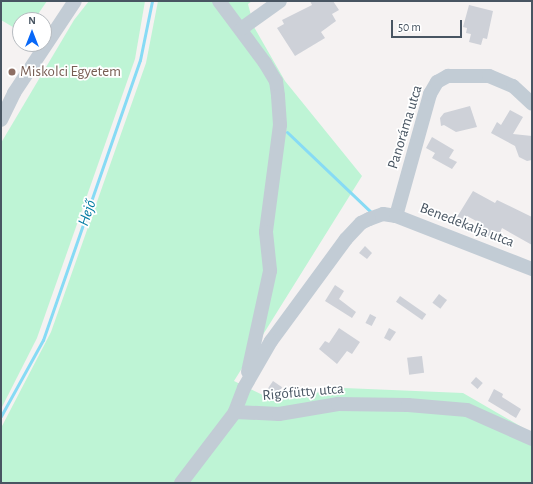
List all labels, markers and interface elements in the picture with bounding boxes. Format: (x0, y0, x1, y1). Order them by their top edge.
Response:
north arrow (12, 12, 52, 52)
scale bar (393, 12, 464, 38)
text: N (28, 15, 36, 26)
text: 50 m (398, 21, 421, 33)
place label: Miskolci Egyetem (20, 63, 121, 81)
marker: Miskolci Egyetem (7, 67, 17, 77)
street label: Panoráma utca (384, 83, 426, 171)
water label: Hejő (74, 197, 100, 229)
street label: Benedekalja utca (417, 199, 517, 251)
street label: Rigófütty utca (261, 379, 345, 405)

